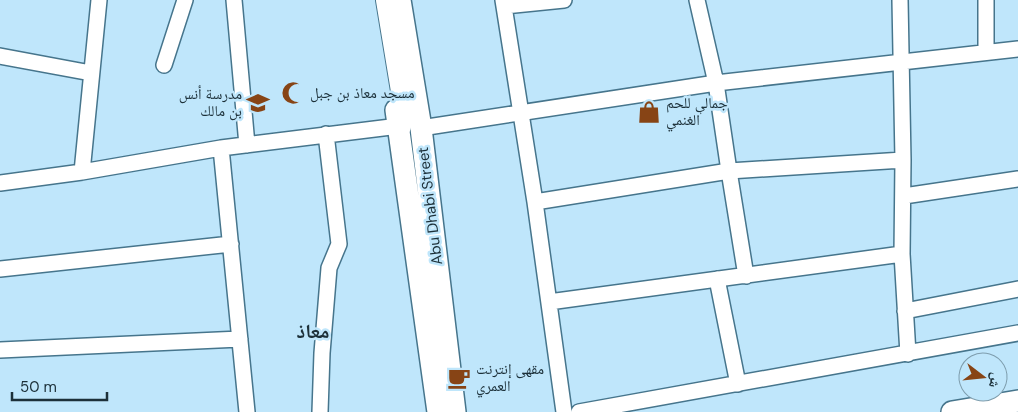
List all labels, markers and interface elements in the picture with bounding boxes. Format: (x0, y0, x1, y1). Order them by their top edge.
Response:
mosque icon: مسجد معاذ بن جبل (280, 80, 306, 106)
place label: مسجد معاذ بن جبل (310, 83, 415, 103)
place label: مدرسة أنس بن مالك (179, 84, 242, 121)
school or university icon: مدرسة أنس بن مالك (245, 90, 271, 116)
place label: جمالي للحم الغنمي (666, 93, 728, 132)
shop icon: جمالي للحم الغنمي (636, 99, 662, 125)
street label: Abu Dhabi Street (413, 146, 447, 266)
district label: معاذ (297, 318, 329, 344)
north arrow (958, 352, 1008, 402)
place label: مقهى إنترنت العمري (476, 359, 544, 398)
cafe icon: مقهى إنترنت العمري (446, 365, 472, 391)
scale bar (12, 370, 108, 402)
text: ش (985, 371, 1006, 390)
text: 50 m (20, 377, 57, 397)

